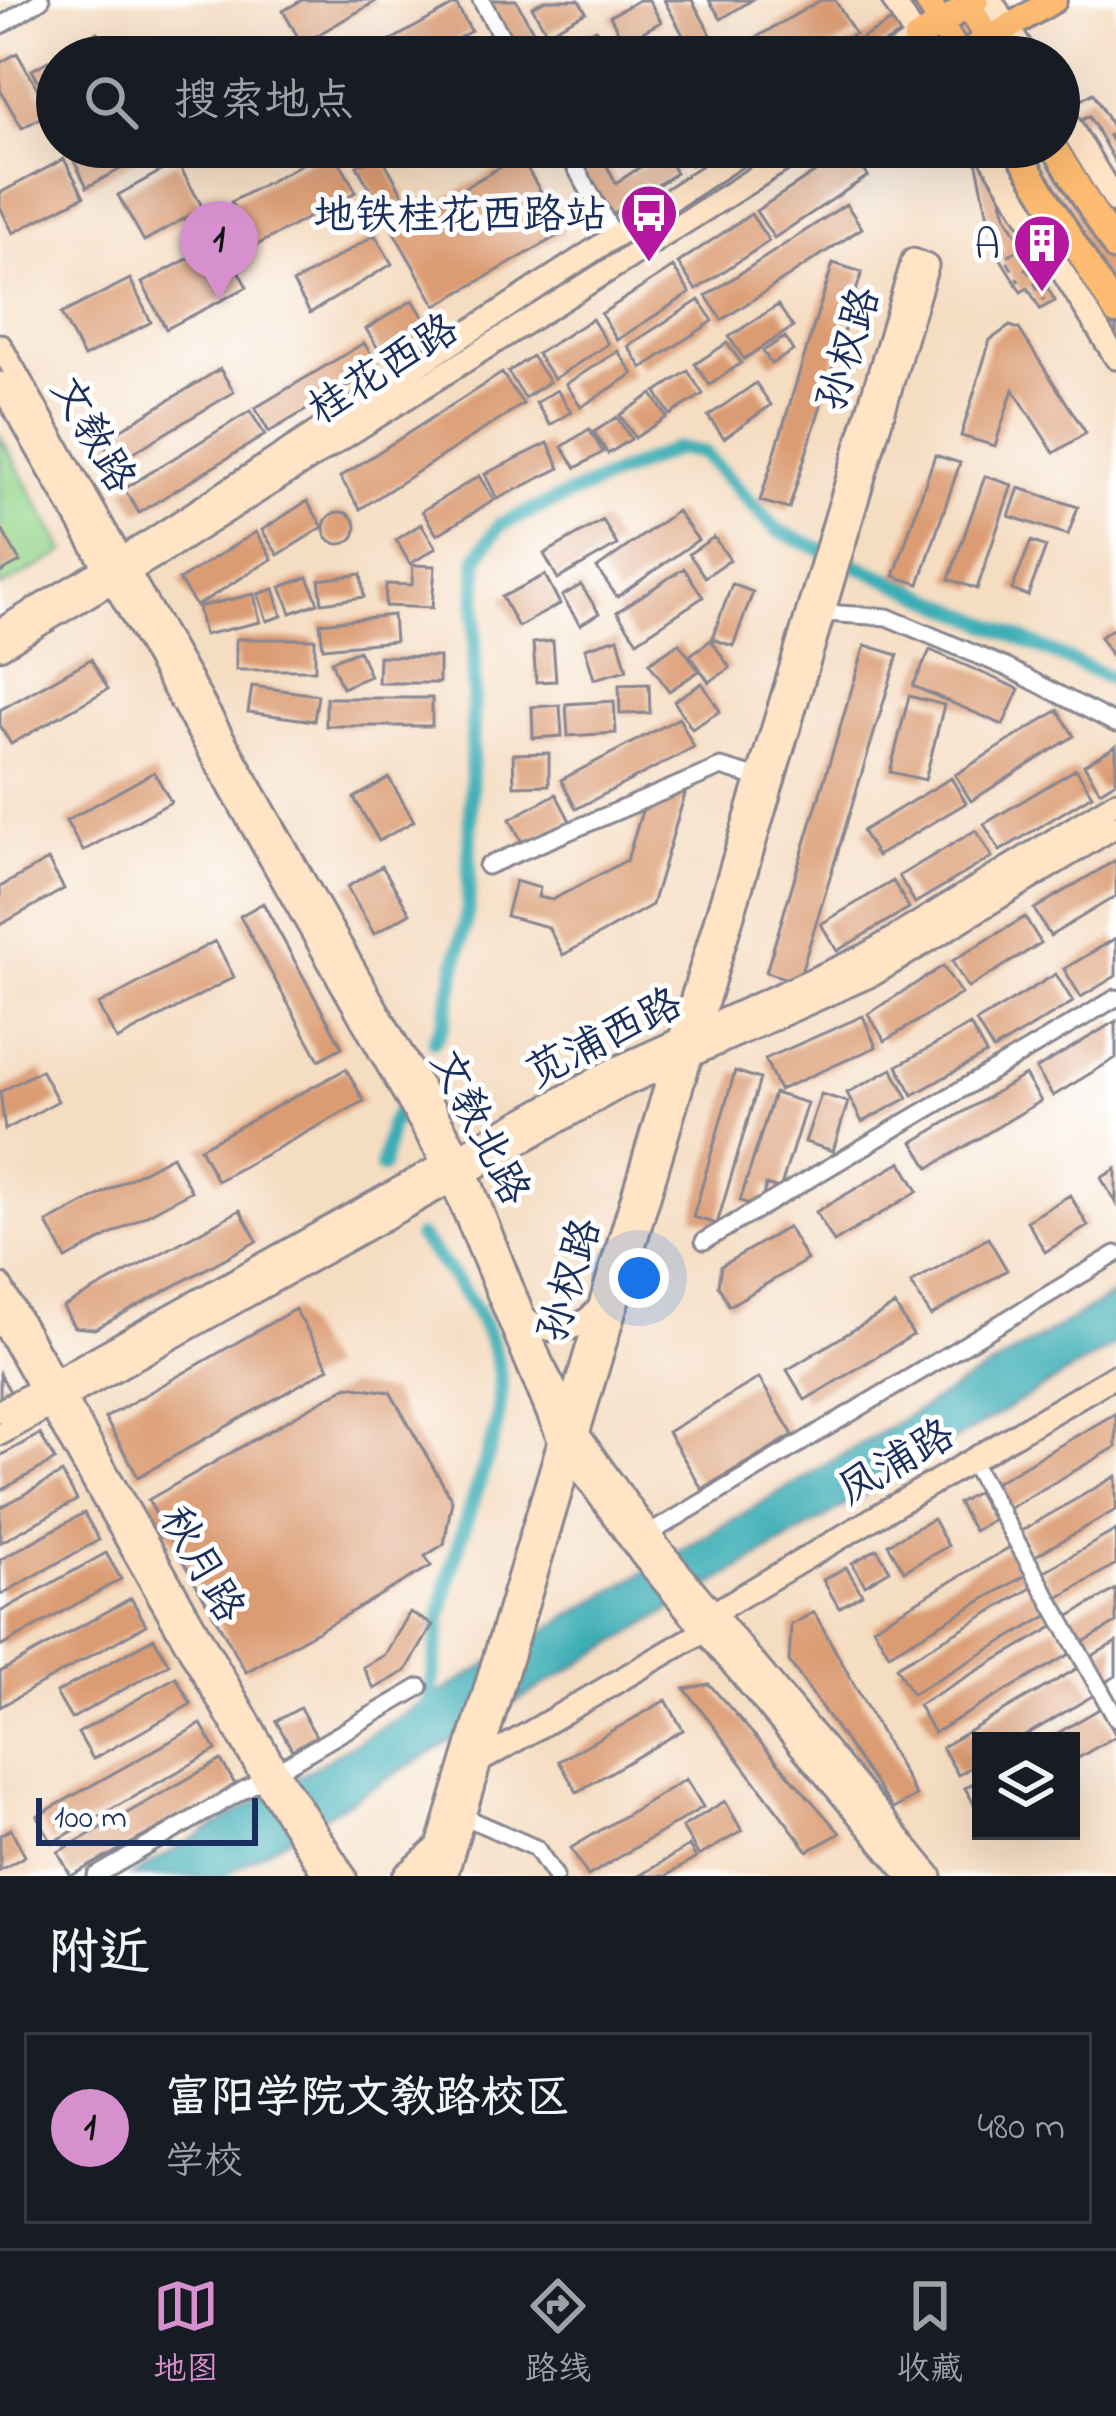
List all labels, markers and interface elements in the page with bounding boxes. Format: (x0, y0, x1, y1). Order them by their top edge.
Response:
search box (36, 36, 1080, 168)
icon: search (78, 69, 144, 135)
text: 搜索地点 (174, 70, 354, 136)
bus stop icon: 地铁桂花西路站 (618, 182, 680, 264)
place label: 地铁桂花西路站 (313, 187, 607, 248)
pin: 1 (180, 201, 258, 300)
building icon: A (1011, 212, 1073, 294)
place label: A (974, 217, 1000, 278)
street label: 孙权路 (803, 280, 898, 418)
street label: 桂花西路 (297, 300, 472, 441)
street label: 文教路 (33, 365, 149, 505)
street label: 苋浦西路 (516, 975, 694, 1105)
street label: 文教北路 (413, 1039, 543, 1217)
street label: 孙权路 (524, 1211, 619, 1349)
your location (609, 1248, 669, 1308)
street label: 凤浦路 (827, 1406, 967, 1522)
street label: 秋月路 (142, 1495, 258, 1635)
map controls (972, 1732, 1080, 1840)
button: layers (972, 1732, 1080, 1840)
scale bar (36, 1792, 258, 1845)
text: 100 m (54, 1795, 127, 1843)
text: 附近 (48, 1918, 150, 1993)
text: 富阳学院文教路校区 (165, 2067, 570, 2133)
text: 1 (84, 2100, 96, 2157)
text: 480 m (977, 2100, 1065, 2157)
text: 学校 (165, 2135, 243, 2192)
tab: 地图 (153, 2273, 219, 2395)
tab: 路线 (525, 2273, 591, 2395)
tab: 收藏 (897, 2273, 963, 2395)

